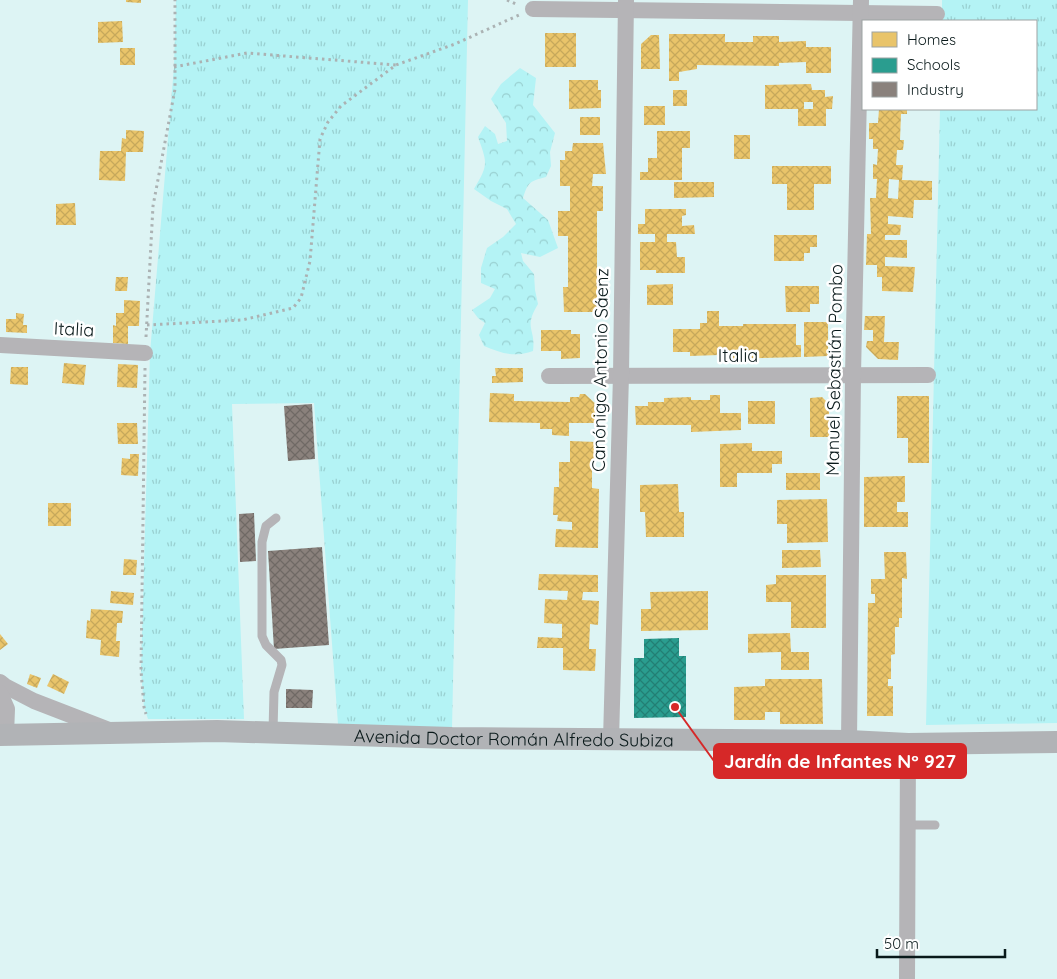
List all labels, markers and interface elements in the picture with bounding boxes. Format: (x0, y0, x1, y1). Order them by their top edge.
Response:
legend (862, 20, 1037, 110)
text: Homes (907, 30, 956, 49)
text: Schools (907, 55, 960, 74)
text: Industry (907, 80, 964, 99)
street label: Manuel Sebastián Pombo (821, 264, 847, 476)
street label: Canónigo Antonio Sáenz (587, 268, 613, 472)
street label: Italia (53, 316, 95, 342)
street label: Italia (718, 344, 758, 367)
street label: Avenida Doctor Román Alfredo Subiza (354, 724, 674, 751)
callout: Jardín de Infantes N° 927 (714, 744, 966, 778)
text: Jardín de Infantes N° 927 (724, 749, 956, 773)
scale bar (877, 926, 1004, 958)
text: 50 m (884, 934, 919, 953)

